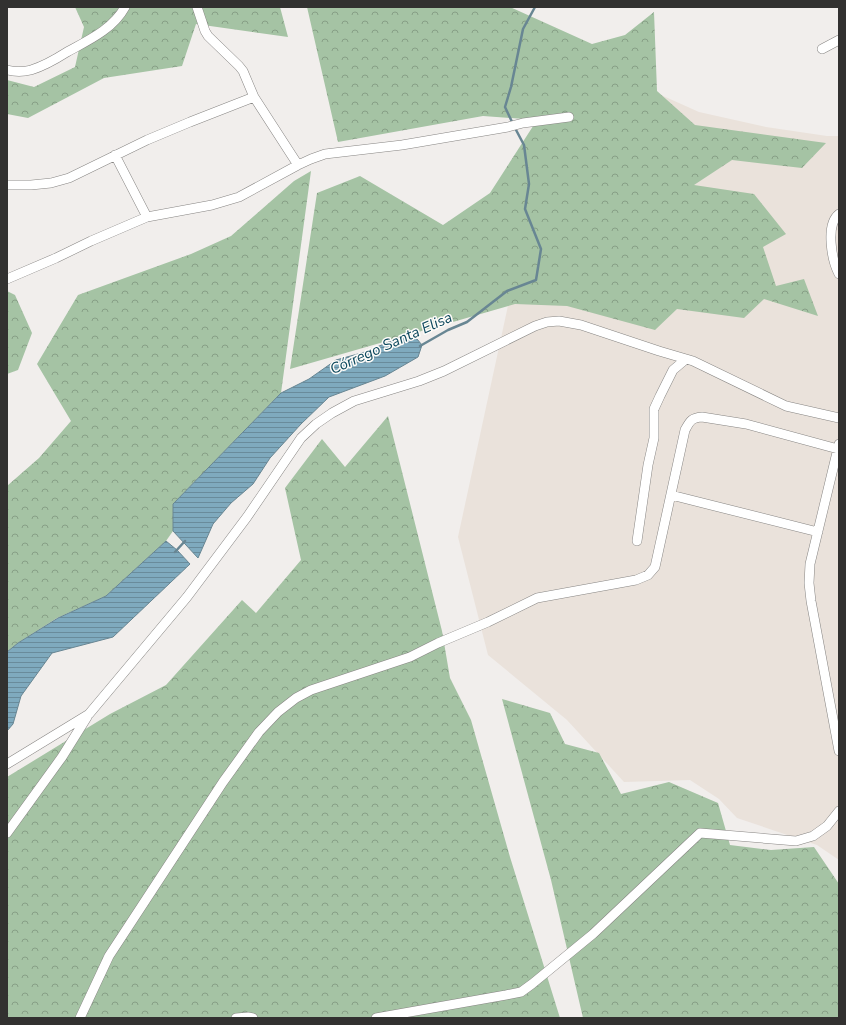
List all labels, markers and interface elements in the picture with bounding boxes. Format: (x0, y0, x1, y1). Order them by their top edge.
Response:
water label: Córrego Santa Elisa (327, 307, 455, 379)

